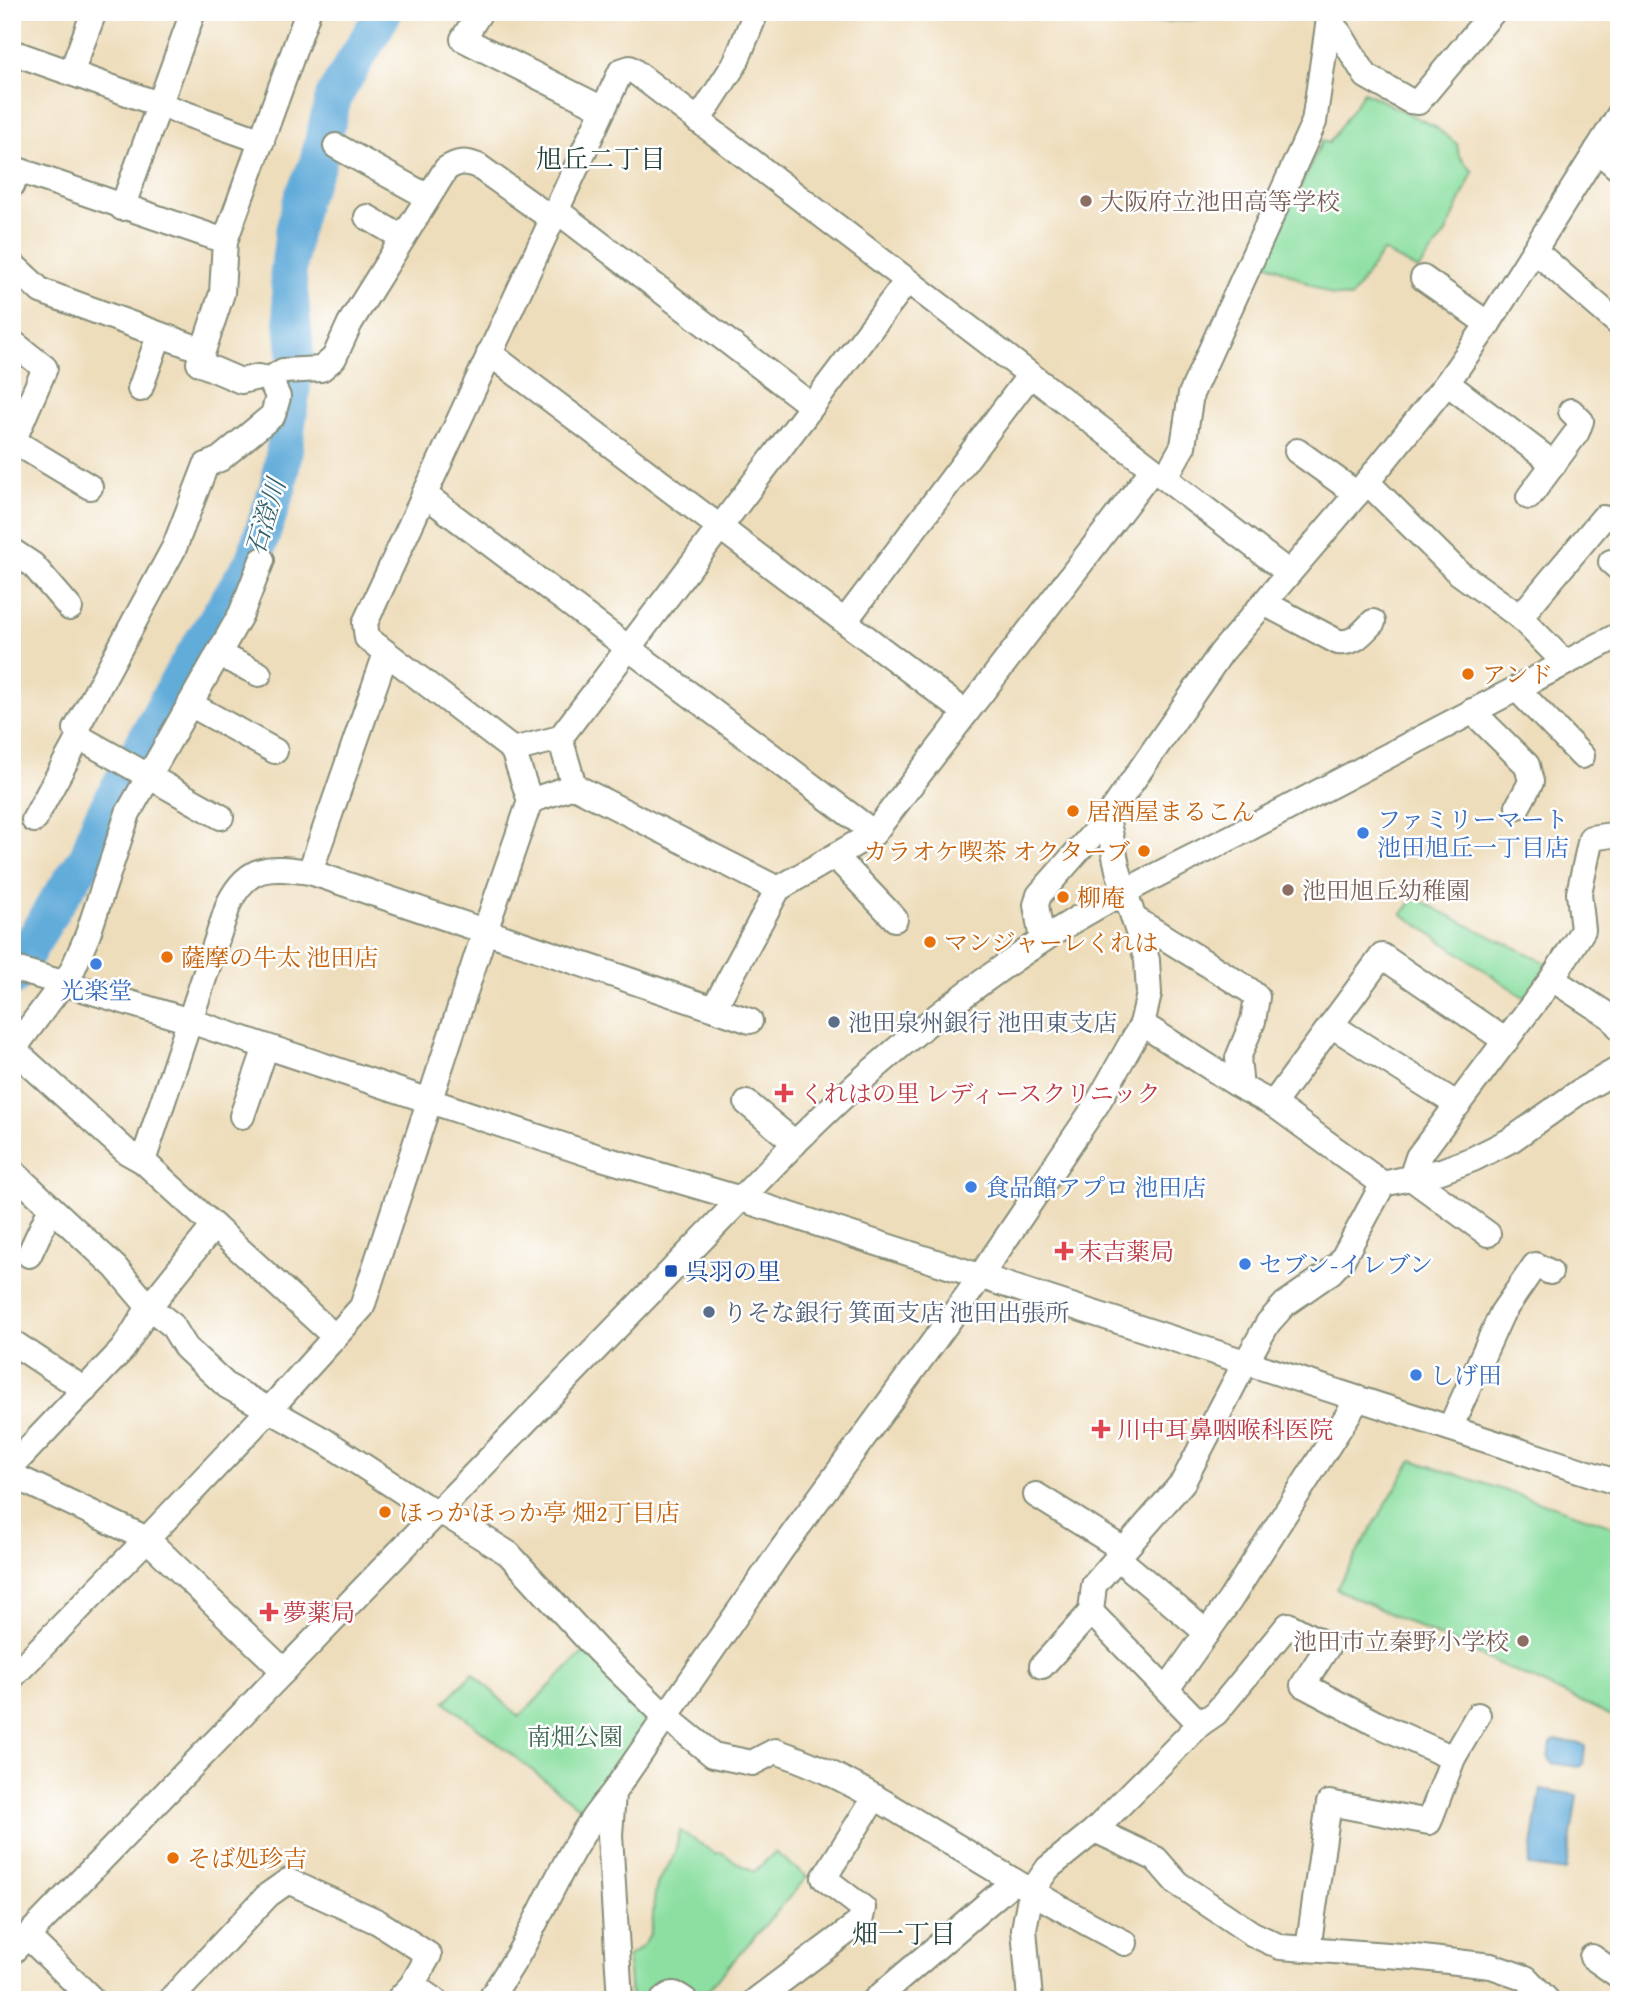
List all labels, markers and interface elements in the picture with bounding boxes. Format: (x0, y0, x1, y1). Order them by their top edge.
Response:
district label: 旭丘二丁目 (536, 139, 666, 178)
place label: 大阪府立池田高等学校 (1100, 184, 1340, 219)
marker: 大阪府立池田高等学校 (1078, 193, 1094, 209)
water label: 石澄川 (235, 471, 296, 560)
place label: アンド (1482, 657, 1553, 692)
marker: アンド (1460, 666, 1476, 682)
place label: 居酒屋まるこん (1087, 794, 1255, 829)
place label: ファミリーマート 池田旭丘一丁目店 (1377, 802, 1569, 865)
marker: 居酒屋まるこん (1065, 803, 1081, 819)
marker: ファミリーマート 池田旭丘一丁目店 (1355, 825, 1371, 841)
place label: カラオケ喫茶 オクターブ (863, 834, 1130, 869)
marker: カラオケ喫茶 オクターブ (1136, 843, 1152, 859)
place label: 池田旭丘幼稚園 (1302, 873, 1470, 908)
place label: 柳庵 (1077, 880, 1125, 915)
marker: 池田旭丘幼稚園 (1280, 882, 1296, 898)
marker: 柳庵 (1055, 889, 1071, 905)
place label: マンジャーレくれは (944, 925, 1158, 960)
marker: マンジャーレくれは (922, 934, 938, 950)
place label: 薩摩の牛太 池田店 (181, 940, 378, 975)
marker: 薩摩の牛太 池田店 (159, 949, 175, 965)
marker: 光楽堂 (88, 956, 104, 972)
place label: 光楽堂 (60, 973, 132, 1008)
place label: 池田泉州銀行 池田東支店 (848, 1005, 1117, 1040)
marker: 池田泉州銀行 池田東支店 (826, 1014, 842, 1030)
place label: くれはの里 レディースクリニック (800, 1076, 1161, 1111)
marker: くれはの里 レディースクリニック (774, 1083, 794, 1103)
place label: 食品館アプロ 池田店 (985, 1170, 1206, 1205)
marker: 食品館アプロ 池田店 (963, 1179, 979, 1195)
place label: 末吉薬局 (1078, 1234, 1174, 1269)
marker: 末吉薬局 (1056, 1243, 1072, 1259)
place label: セブン-イレブン (1259, 1247, 1433, 1282)
place label: 呉羽の里 (685, 1254, 781, 1289)
marker: セブン-イレブン (1237, 1256, 1253, 1272)
marker: 呉羽の里 (663, 1263, 679, 1279)
place label: りそな銀行 箕面支店 池田出張所 (723, 1295, 1070, 1330)
marker: りそな銀行 箕面支店 池田出張所 (701, 1304, 717, 1320)
place label: しげ田 (1430, 1358, 1502, 1393)
marker: しげ田 (1408, 1367, 1424, 1383)
place label: 川中耳鼻咽喉科医院 (1117, 1412, 1333, 1447)
marker: 川中耳鼻咽喉科医院 (1091, 1419, 1111, 1439)
place label: ほっかほっか亭 畑2丁目店 (399, 1495, 680, 1530)
marker: ほっかほっか亭 畑2丁目店 (377, 1504, 393, 1520)
place label: 夢薬局 (283, 1595, 355, 1630)
marker: 夢薬局 (261, 1604, 277, 1620)
place label: 池田市立秦野小学校 (1293, 1624, 1509, 1659)
marker: 池田市立秦野小学校 (1515, 1633, 1531, 1649)
park label: 南畑公園 (527, 1719, 623, 1754)
place label: そば処珍吉 (187, 1841, 307, 1876)
marker: そば処珍吉 (165, 1850, 181, 1866)
district label: 畑一丁目 (852, 1914, 956, 1953)

